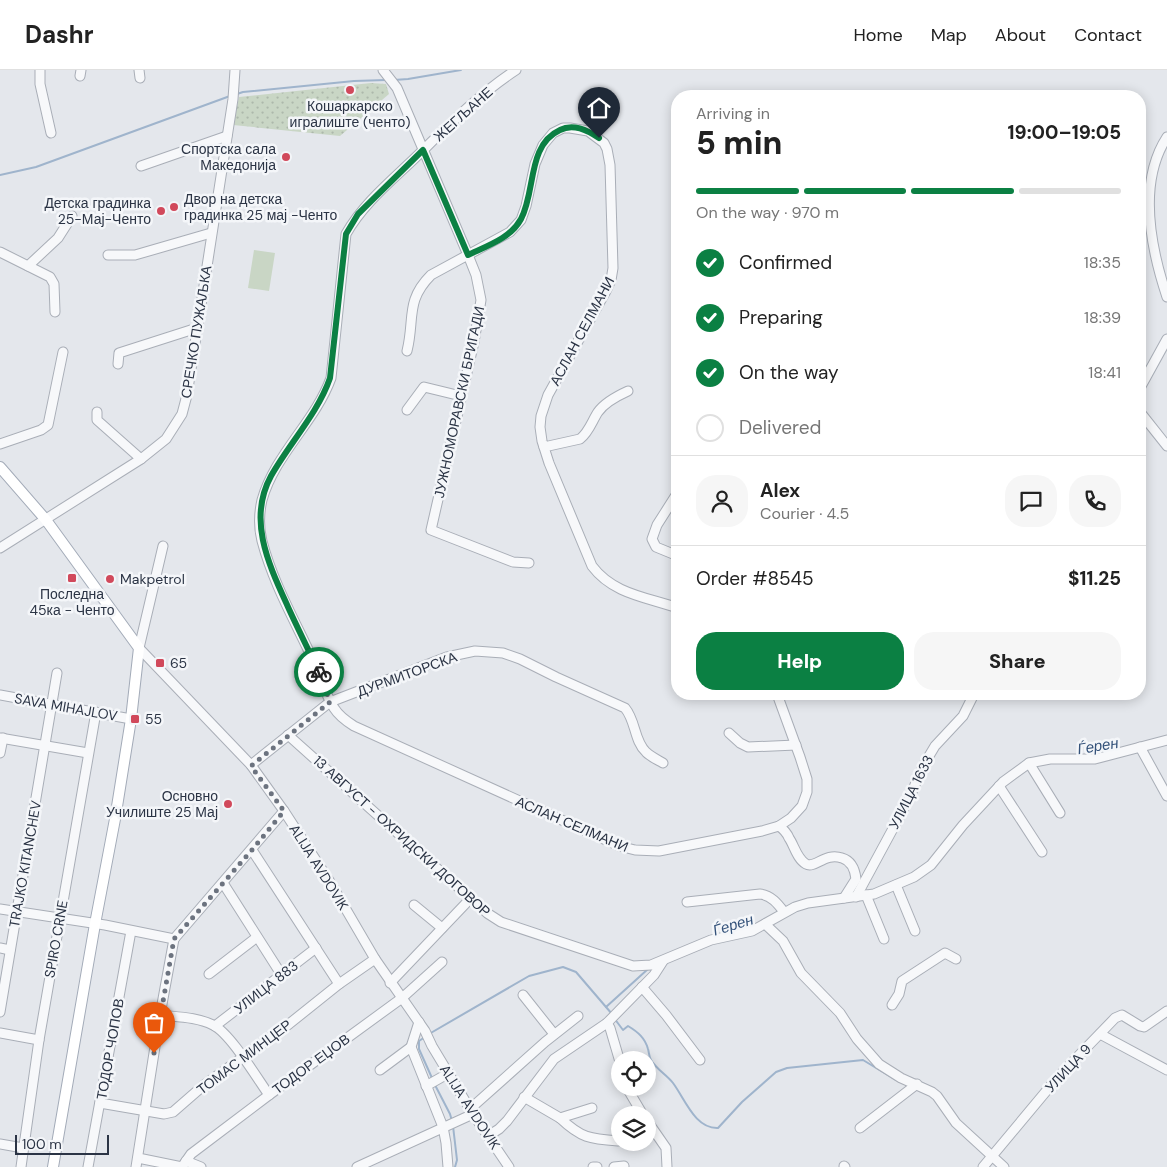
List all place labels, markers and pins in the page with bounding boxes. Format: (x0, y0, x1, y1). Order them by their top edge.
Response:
marker: Кошаркарско игралиште (ченто) (344, 84, 356, 96)
pin (578, 87, 620, 138)
place label: Кошаркарско игралиште (ченто) (290, 97, 410, 131)
place label: Спортска сала Македонија (181, 140, 276, 174)
marker: Спортска сала Македонија (280, 151, 292, 163)
place label: Двор на детска градинка 25 мај -Ченто (184, 190, 338, 224)
place label: Детска градинка 25-Мај-Ченто (44, 194, 151, 228)
marker: Двор на детска градинка 25 мај -Ченто (168, 201, 180, 213)
marker: Детска градинка 25-Мај-Ченто (155, 205, 167, 217)
place label: Makpetrol (120, 570, 185, 588)
marker: Последна 45ка - Ченто (66, 572, 78, 584)
marker: Makpetrol (104, 573, 116, 585)
place label: Последна 45ка - Ченто (29, 585, 115, 619)
place label: 65 (170, 654, 187, 672)
marker: 65 (154, 657, 166, 669)
place label: 55 (145, 710, 162, 728)
marker: 55 (129, 713, 141, 725)
place label: Основно Училиште 25 Мај (106, 787, 218, 821)
marker: Основно Училиште 25 Мај (222, 798, 234, 810)
pin (133, 1002, 175, 1053)

